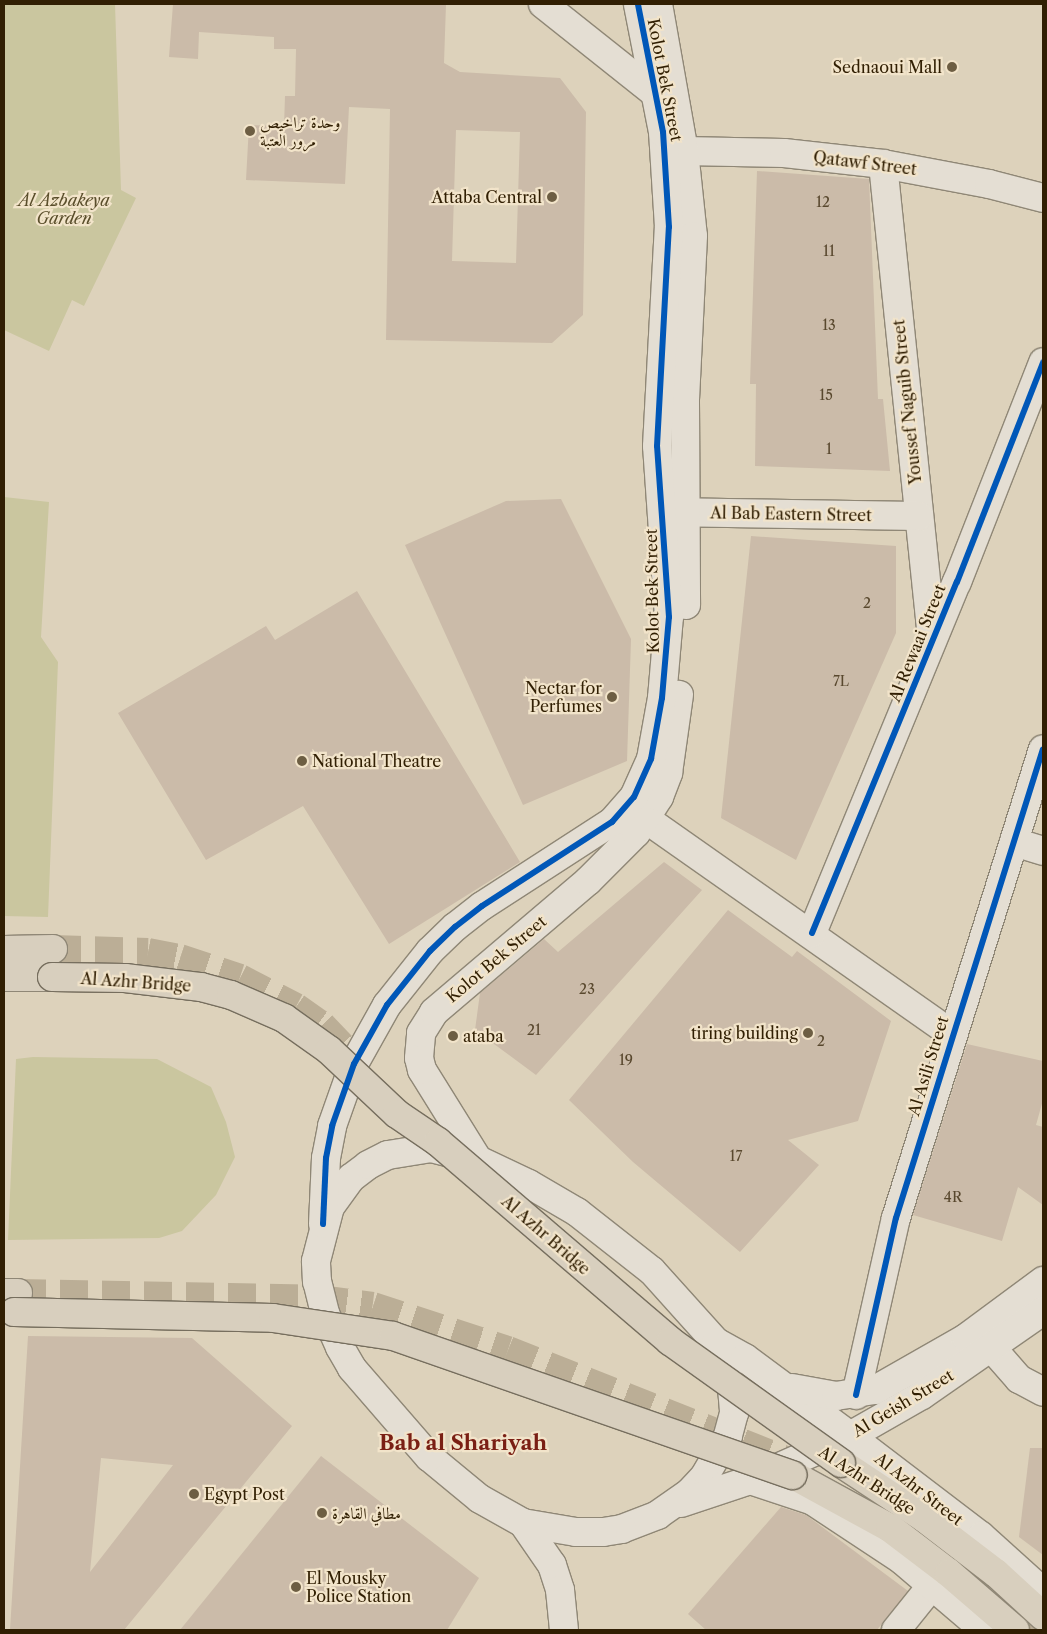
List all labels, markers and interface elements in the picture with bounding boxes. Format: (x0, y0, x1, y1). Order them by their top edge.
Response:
street label: Kolot Bek Street (644, 17, 686, 143)
place label: Sednaoui Mall (832, 57, 942, 77)
marker: Sednaoui Mall (946, 61, 958, 73)
place label: وحدة تراخيص مرور العتبة (260, 112, 340, 150)
marker: وحدة تراخيص مرور العتبة (244, 125, 256, 137)
street label: Qatawf Street (812, 147, 918, 179)
place label: Attaba Central (431, 187, 542, 207)
park label: Al Azbakeya Garden (18, 190, 110, 228)
marker: Attaba Central (546, 191, 558, 203)
house number: 12 (816, 194, 830, 210)
house number: 11 (823, 243, 835, 259)
house number: 13 (822, 317, 836, 333)
street label: Youssef Naguib Street (889, 319, 925, 485)
house number: 15 (819, 387, 833, 403)
house number: 1 (826, 441, 832, 457)
street label: Al Bab Eastern Street (710, 503, 872, 525)
street label: Kolot Bek Street (641, 528, 663, 654)
street label: Al Rewaai Street (885, 581, 949, 705)
house number: 2 (863, 595, 871, 611)
house number: 7L (833, 673, 849, 689)
place label: Nectar for Perfumes (525, 678, 602, 716)
marker: Nectar for Perfumes (606, 691, 618, 703)
place label: National Theatre (312, 751, 442, 771)
marker: National Theatre (296, 755, 308, 767)
street label: Kolot Bek Street (442, 911, 550, 1007)
street label: Al Azhr Bridge (80, 969, 192, 995)
house number: 23 (579, 981, 595, 997)
street label: Al Asili Street (904, 1014, 952, 1118)
house number: 21 (527, 1022, 541, 1038)
place label: tiring building (691, 1023, 798, 1043)
place label: ataba (463, 1026, 504, 1046)
marker: tiring building (802, 1027, 814, 1039)
marker: ataba (447, 1030, 459, 1042)
house number: 2 (817, 1033, 825, 1049)
house number: 19 (619, 1052, 633, 1068)
house number: 17 (730, 1148, 742, 1164)
house number: 4R (944, 1189, 962, 1205)
street label: Al Azhr Bridge (498, 1191, 594, 1279)
street label: Al Geish Street (849, 1365, 957, 1441)
district label: Bab al Shariyah (379, 1430, 547, 1456)
street label: Al Azhr Bridge (815, 1442, 919, 1518)
street label: Al Azhr Street (871, 1448, 967, 1530)
place label: Egypt Post (204, 1484, 285, 1504)
marker: Egypt Post (188, 1488, 200, 1500)
place label: مطافي القاهرة (332, 1503, 401, 1523)
marker: مطافي القاهرة (316, 1507, 328, 1519)
place label: El Mousky Police Station (306, 1568, 411, 1606)
marker: El Mousky Police Station (290, 1581, 302, 1593)

